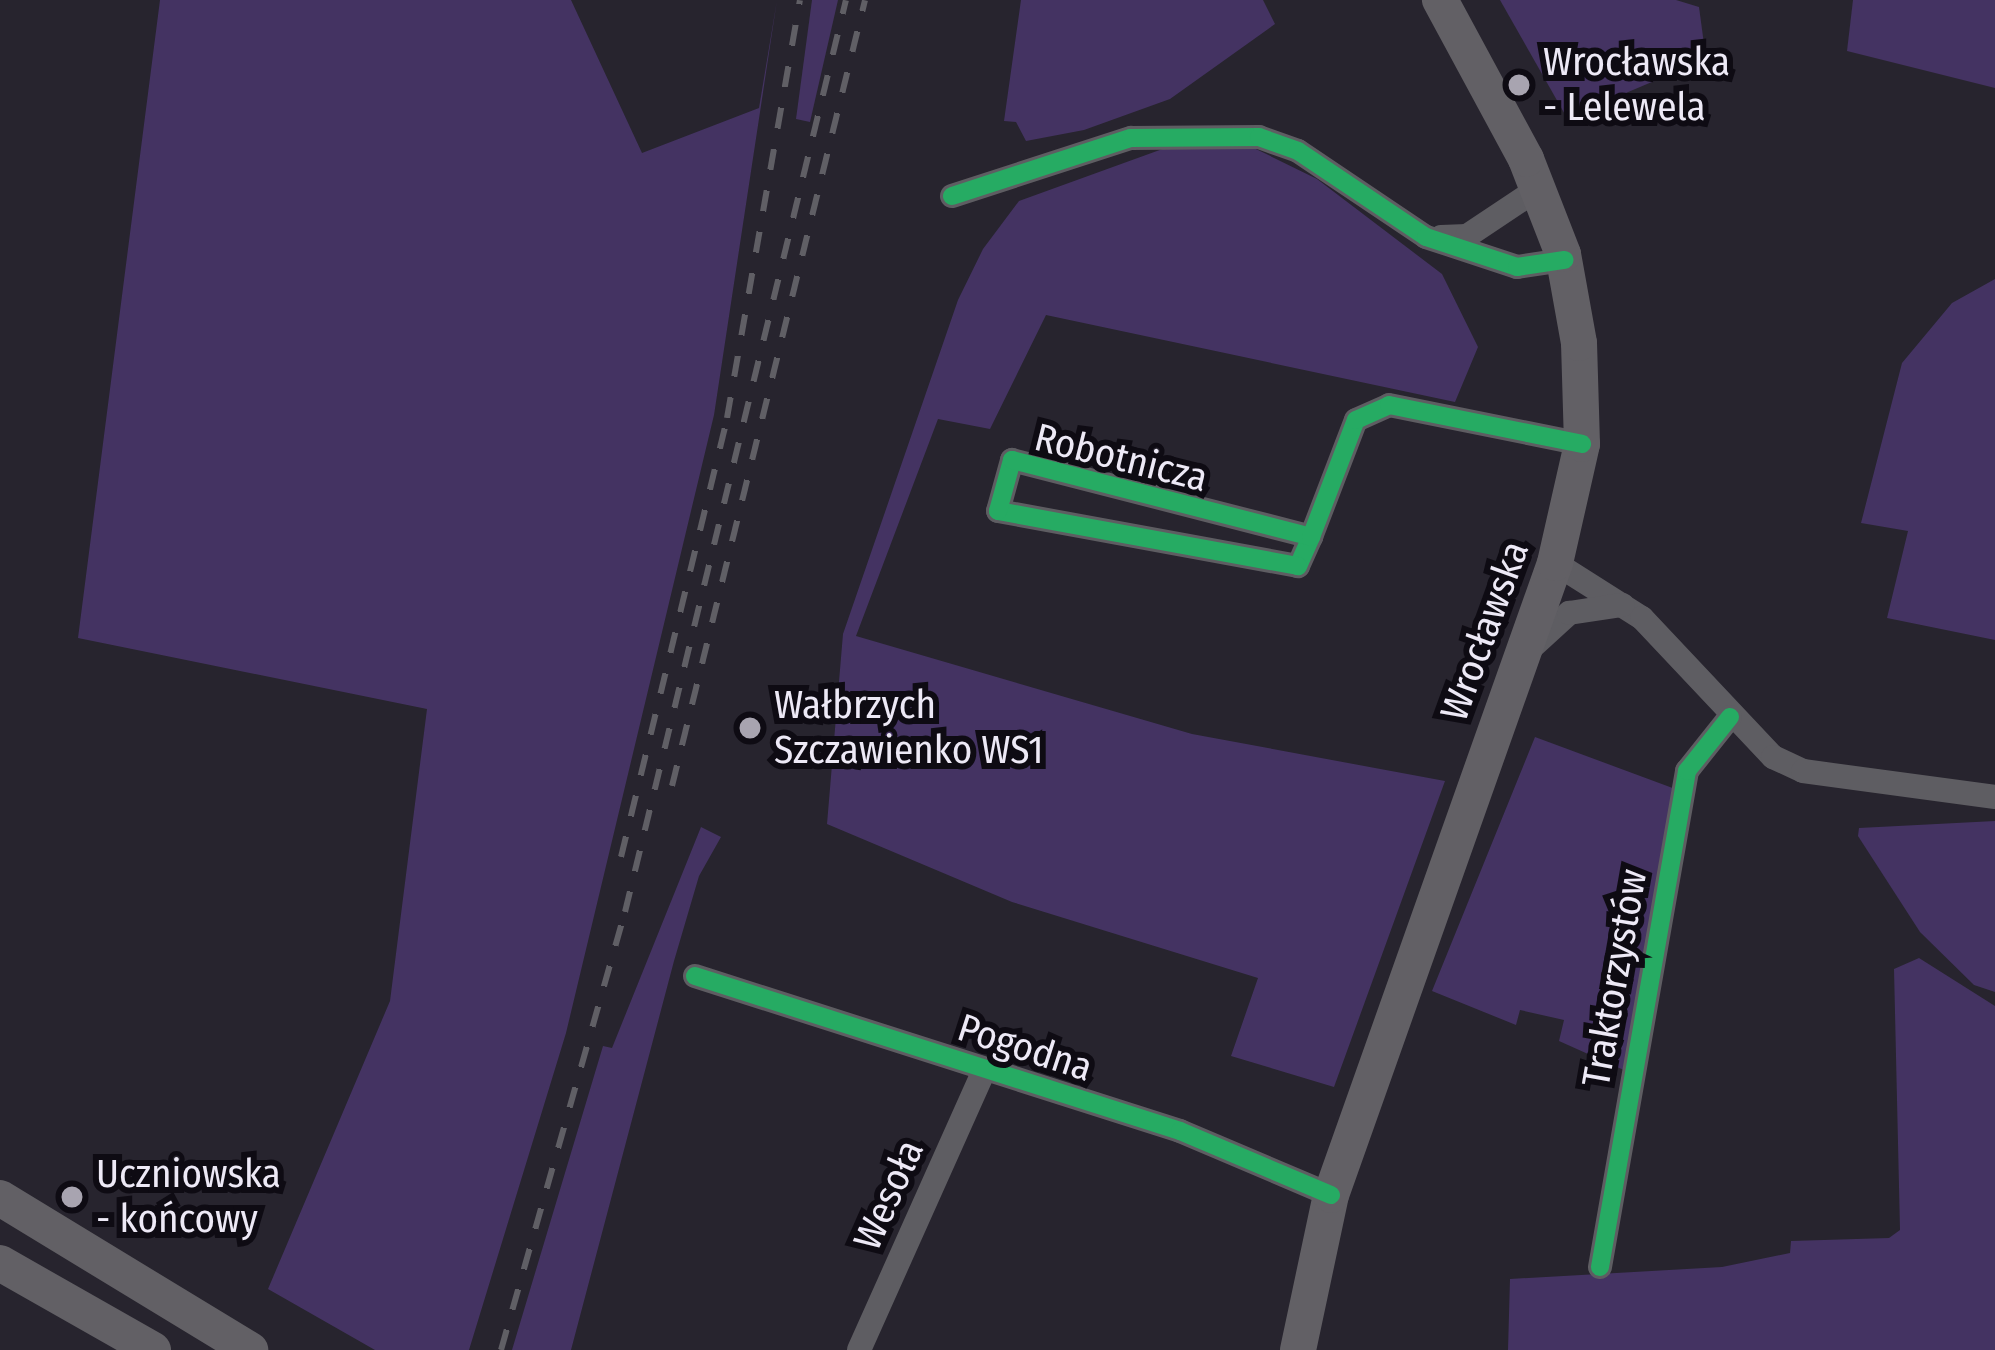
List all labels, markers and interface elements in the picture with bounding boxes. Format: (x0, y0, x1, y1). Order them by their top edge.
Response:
place label: Wrocławska - Lelewela (1543, 40, 1730, 131)
marker: Wrocławska - Lelewela (1506, 72, 1532, 98)
street label: Robotnicza (1030, 414, 1212, 502)
street label: Wrocławska (1431, 535, 1539, 727)
place label: Wałbrzych Szczawienko WS1 (774, 683, 1044, 774)
marker: Wałbrzych Szczawienko WS1 (737, 715, 763, 741)
street label: Traktorzystów (1573, 866, 1657, 1090)
street label: Pogodna (952, 1004, 1098, 1092)
street label: Wesoła (844, 1133, 934, 1257)
place label: Uczniowska - końcowy (96, 1152, 281, 1243)
marker: Uczniowska - końcowy (59, 1184, 85, 1210)

